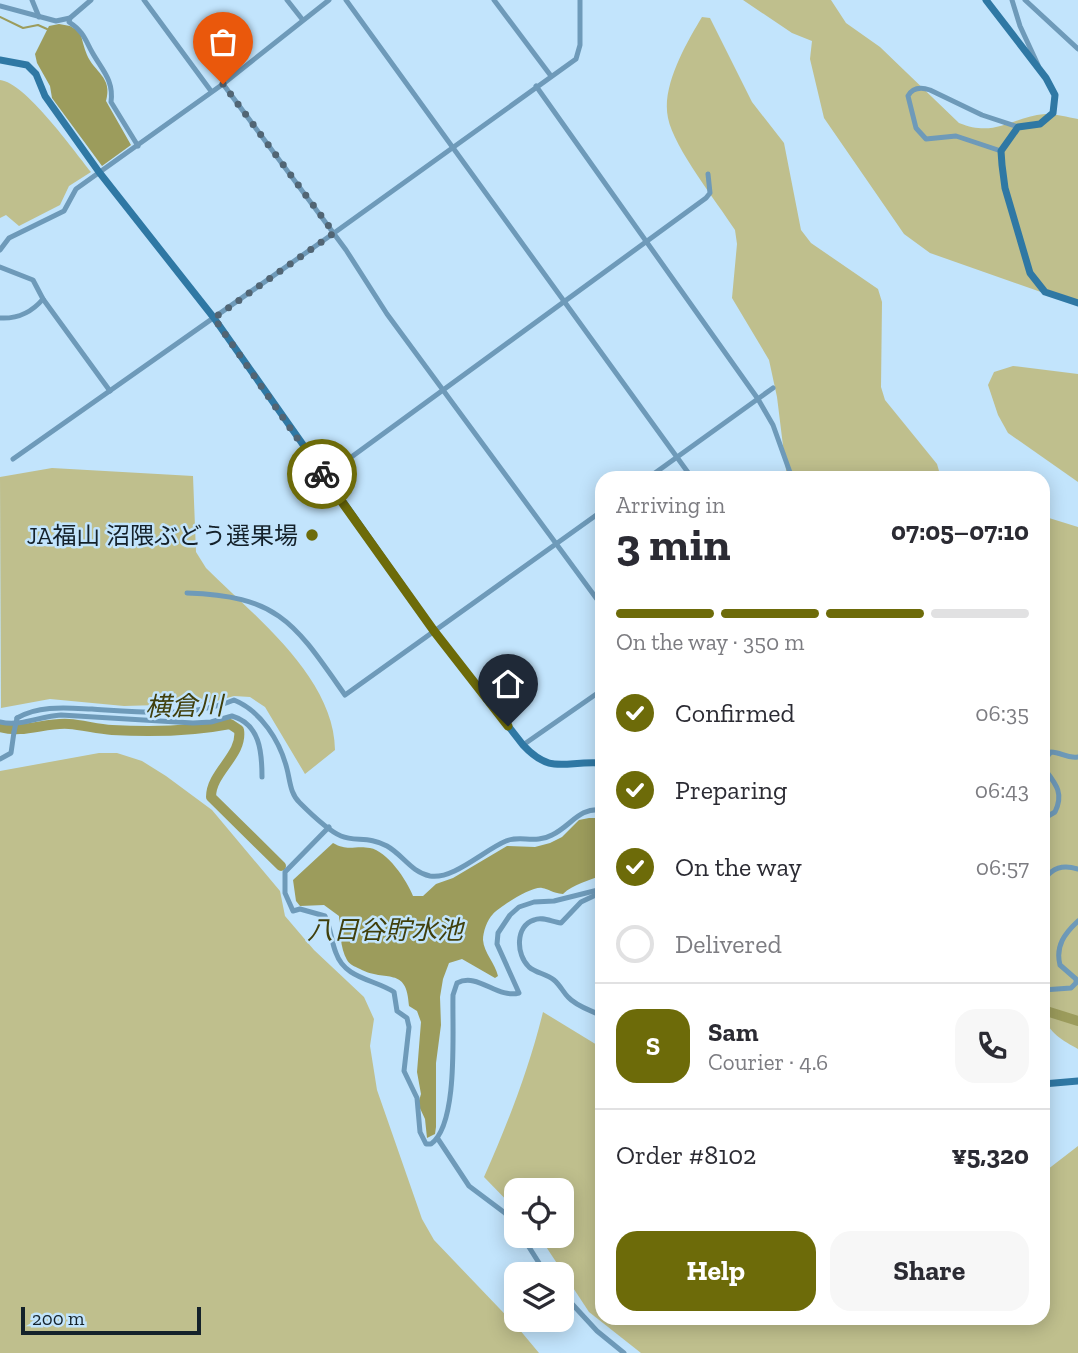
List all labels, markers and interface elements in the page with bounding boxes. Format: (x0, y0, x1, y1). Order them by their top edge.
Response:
pin (193, 12.0, 253, 84)
icon: bag (204, 23, 242, 61)
courier (287, 439, 357, 509)
icon: bike (303, 455, 341, 493)
text: Arriving in (616, 491, 725, 519)
text: 07:05–07:10 (891, 515, 1029, 547)
text: 3 min (616, 517, 730, 572)
place label: JA福山 沼隈ぶどう選果場 (27, 521, 298, 550)
marker: JA福山 沼隈ぶどう選果場 (304, 527, 320, 543)
text: On the way · 350 m (616, 628, 804, 656)
pin (478, 654, 538, 726)
icon: home (489, 665, 527, 703)
water label: 横倉川 (145, 689, 226, 723)
icon: check (616, 694, 654, 732)
text: Confirmed (675, 697, 795, 729)
text: 06:35 (975, 699, 1029, 727)
icon: check (616, 771, 654, 809)
text: Preparing (675, 774, 787, 806)
text: 06:43 (975, 776, 1029, 804)
icon: check (616, 848, 654, 886)
text: On the way (675, 851, 802, 883)
text: 06:57 (976, 853, 1029, 881)
water label: 八日谷貯水池 (307, 914, 466, 946)
text: Delivered (675, 928, 782, 960)
button: phone (955, 1009, 1029, 1083)
text: Sam (708, 1016, 758, 1048)
text: S (646, 1030, 660, 1062)
text: Courier · 4.6 (708, 1048, 828, 1076)
text: Order #8102 (616, 1139, 757, 1171)
text: ¥5,320 (951, 1139, 1029, 1171)
map controls (504, 1178, 574, 1332)
button: locate (504, 1178, 574, 1248)
button: Help (616, 1231, 816, 1311)
button: Share (830, 1231, 1029, 1311)
button: layers (504, 1262, 574, 1332)
scale bar (21, 1304, 201, 1336)
text: 200 m (32, 1307, 84, 1330)

